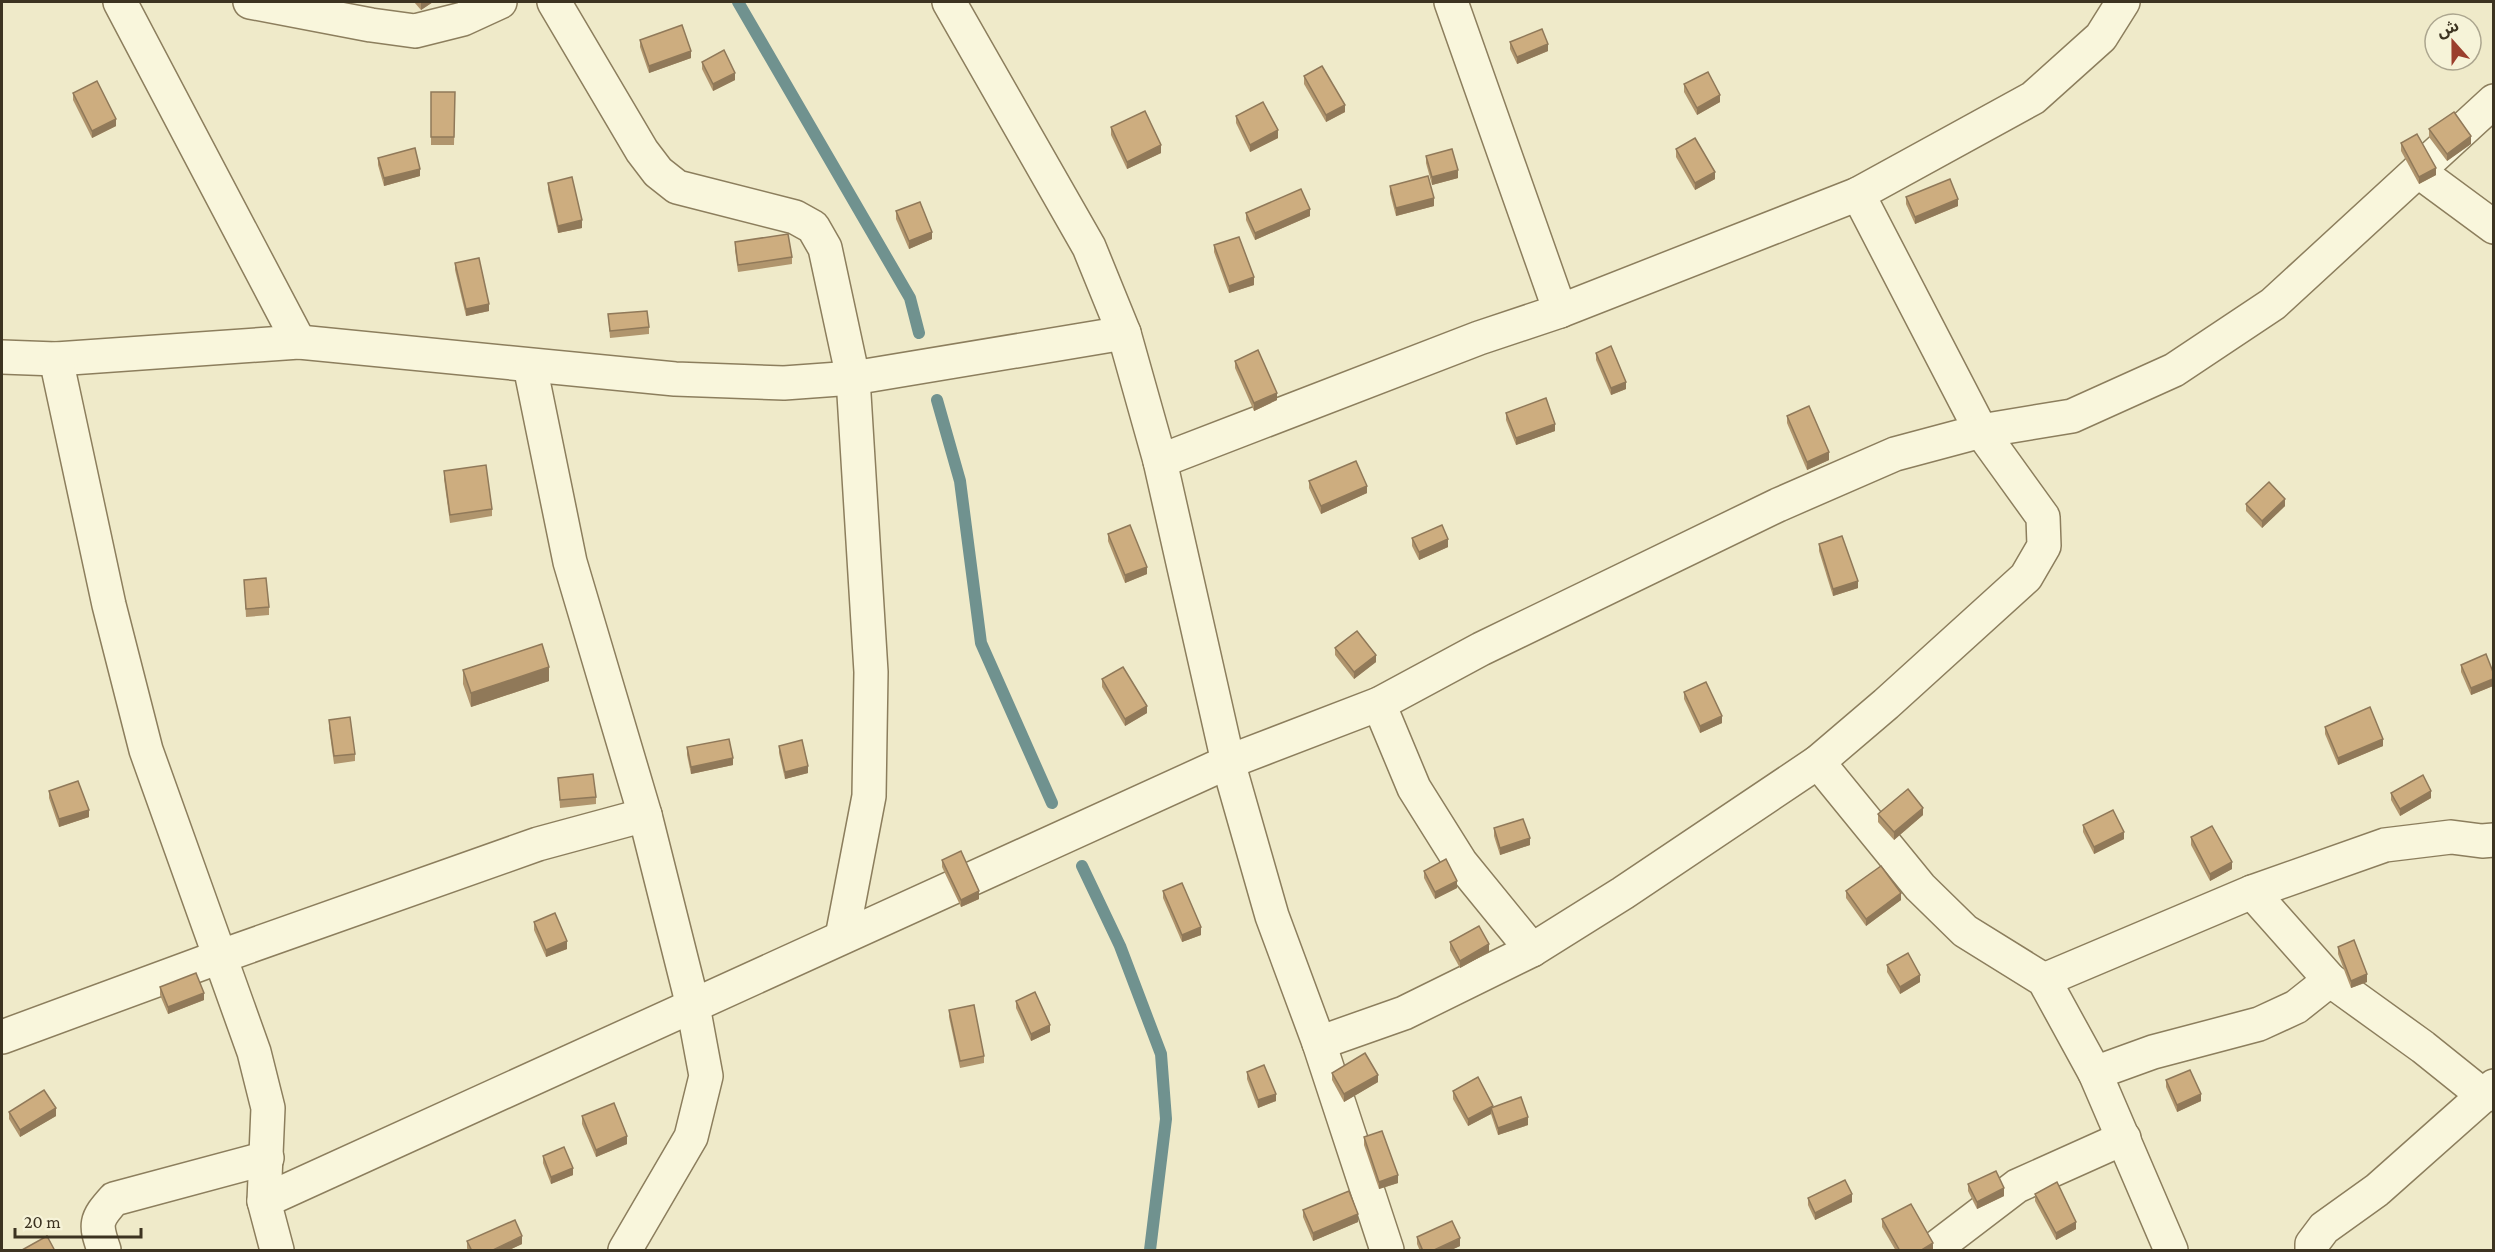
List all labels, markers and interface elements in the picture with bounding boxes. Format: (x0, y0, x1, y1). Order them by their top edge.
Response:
north arrow (2423, 12, 2483, 72)
text: ش (2435, 17, 2462, 41)
scale bar (15, 1201, 141, 1239)
text: 20 m (24, 1212, 61, 1232)

